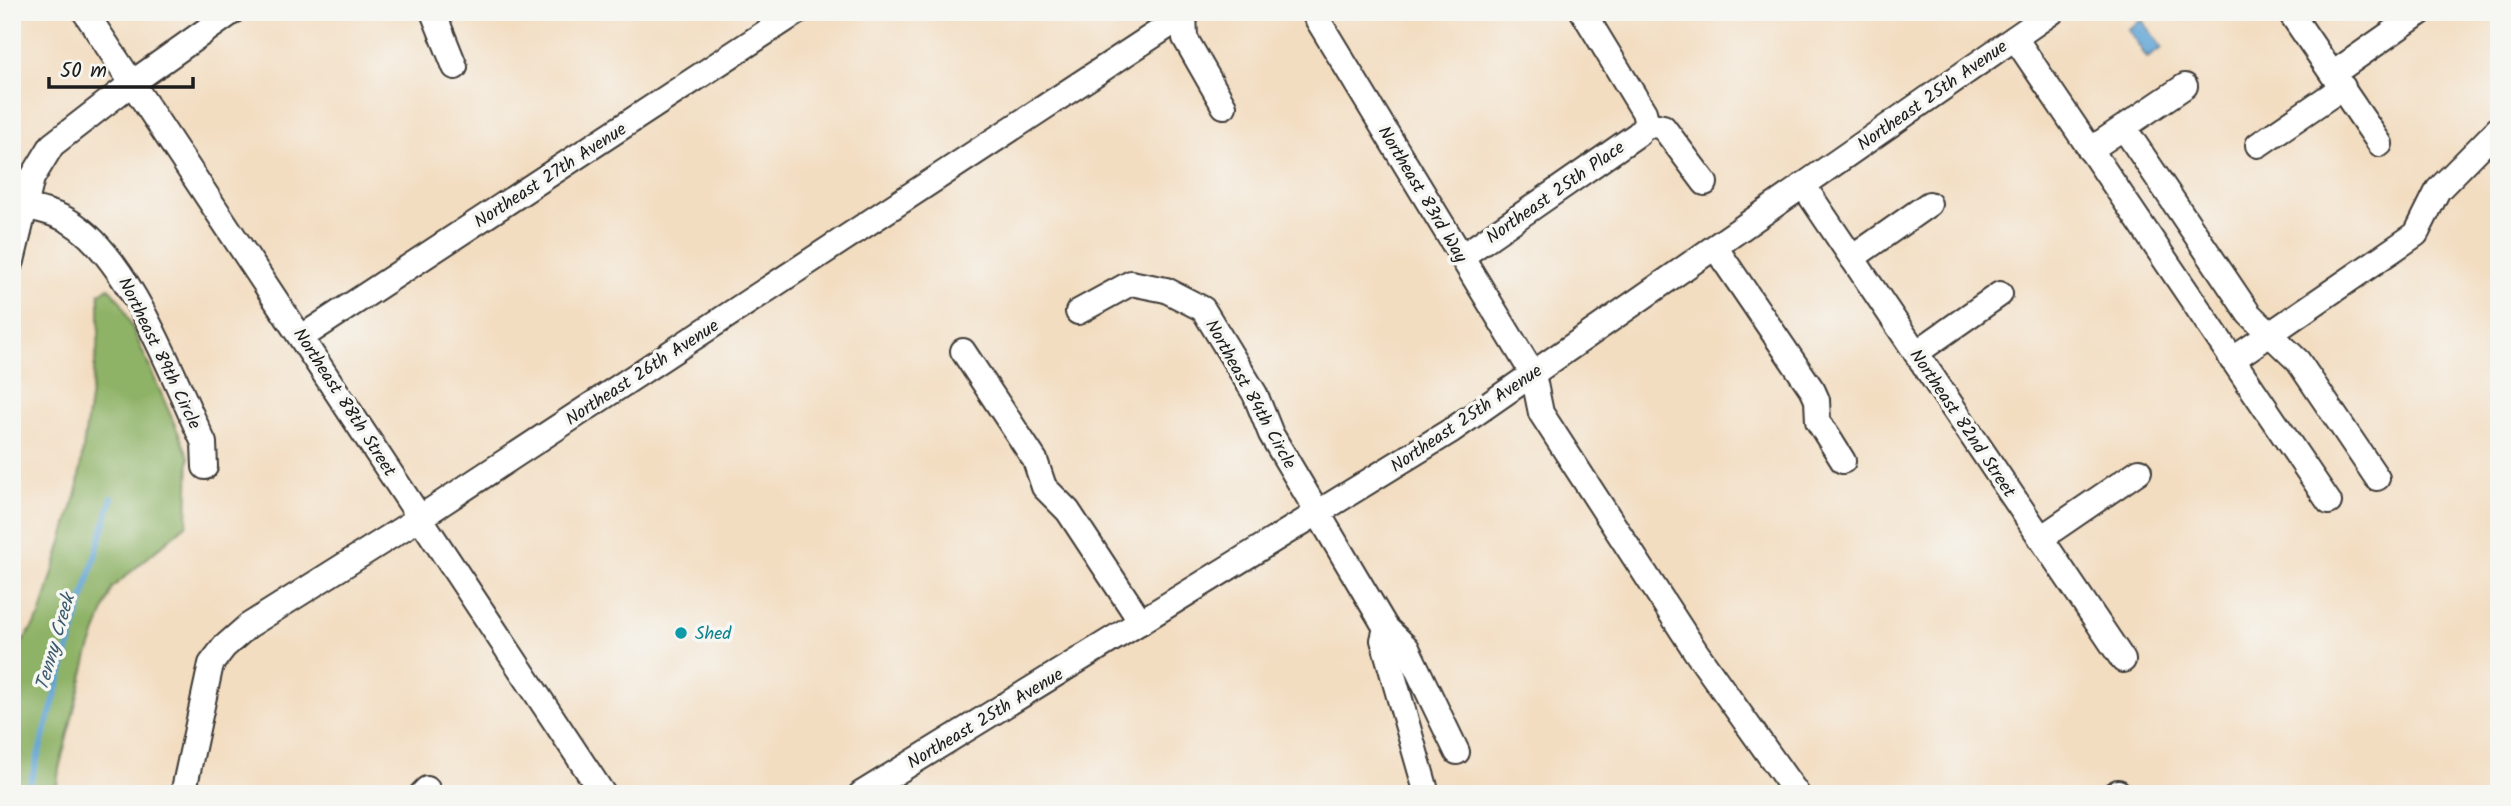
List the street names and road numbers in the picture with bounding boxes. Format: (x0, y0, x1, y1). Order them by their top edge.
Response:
street label: Northeast 25th Avenue (1852, 33, 2014, 159)
street label: Northeast 27th Avenue (469, 116, 633, 237)
street label: Northeast 83rd Way (1369, 121, 1474, 269)
street label: Northeast 25th Place (1480, 134, 1631, 252)
street label: Northeast 89th Circle (109, 273, 208, 435)
street label: Northeast 26th Avenue (560, 312, 726, 434)
street label: Northeast 84th Circle (1196, 314, 1303, 475)
street label: Northeast 88th Street (285, 323, 403, 484)
street label: Northeast 82nd Street (1901, 344, 2023, 505)
street label: Northeast 25th Avenue (1385, 357, 1549, 481)
street label: Northeast 25th Avenue (902, 661, 1070, 778)

